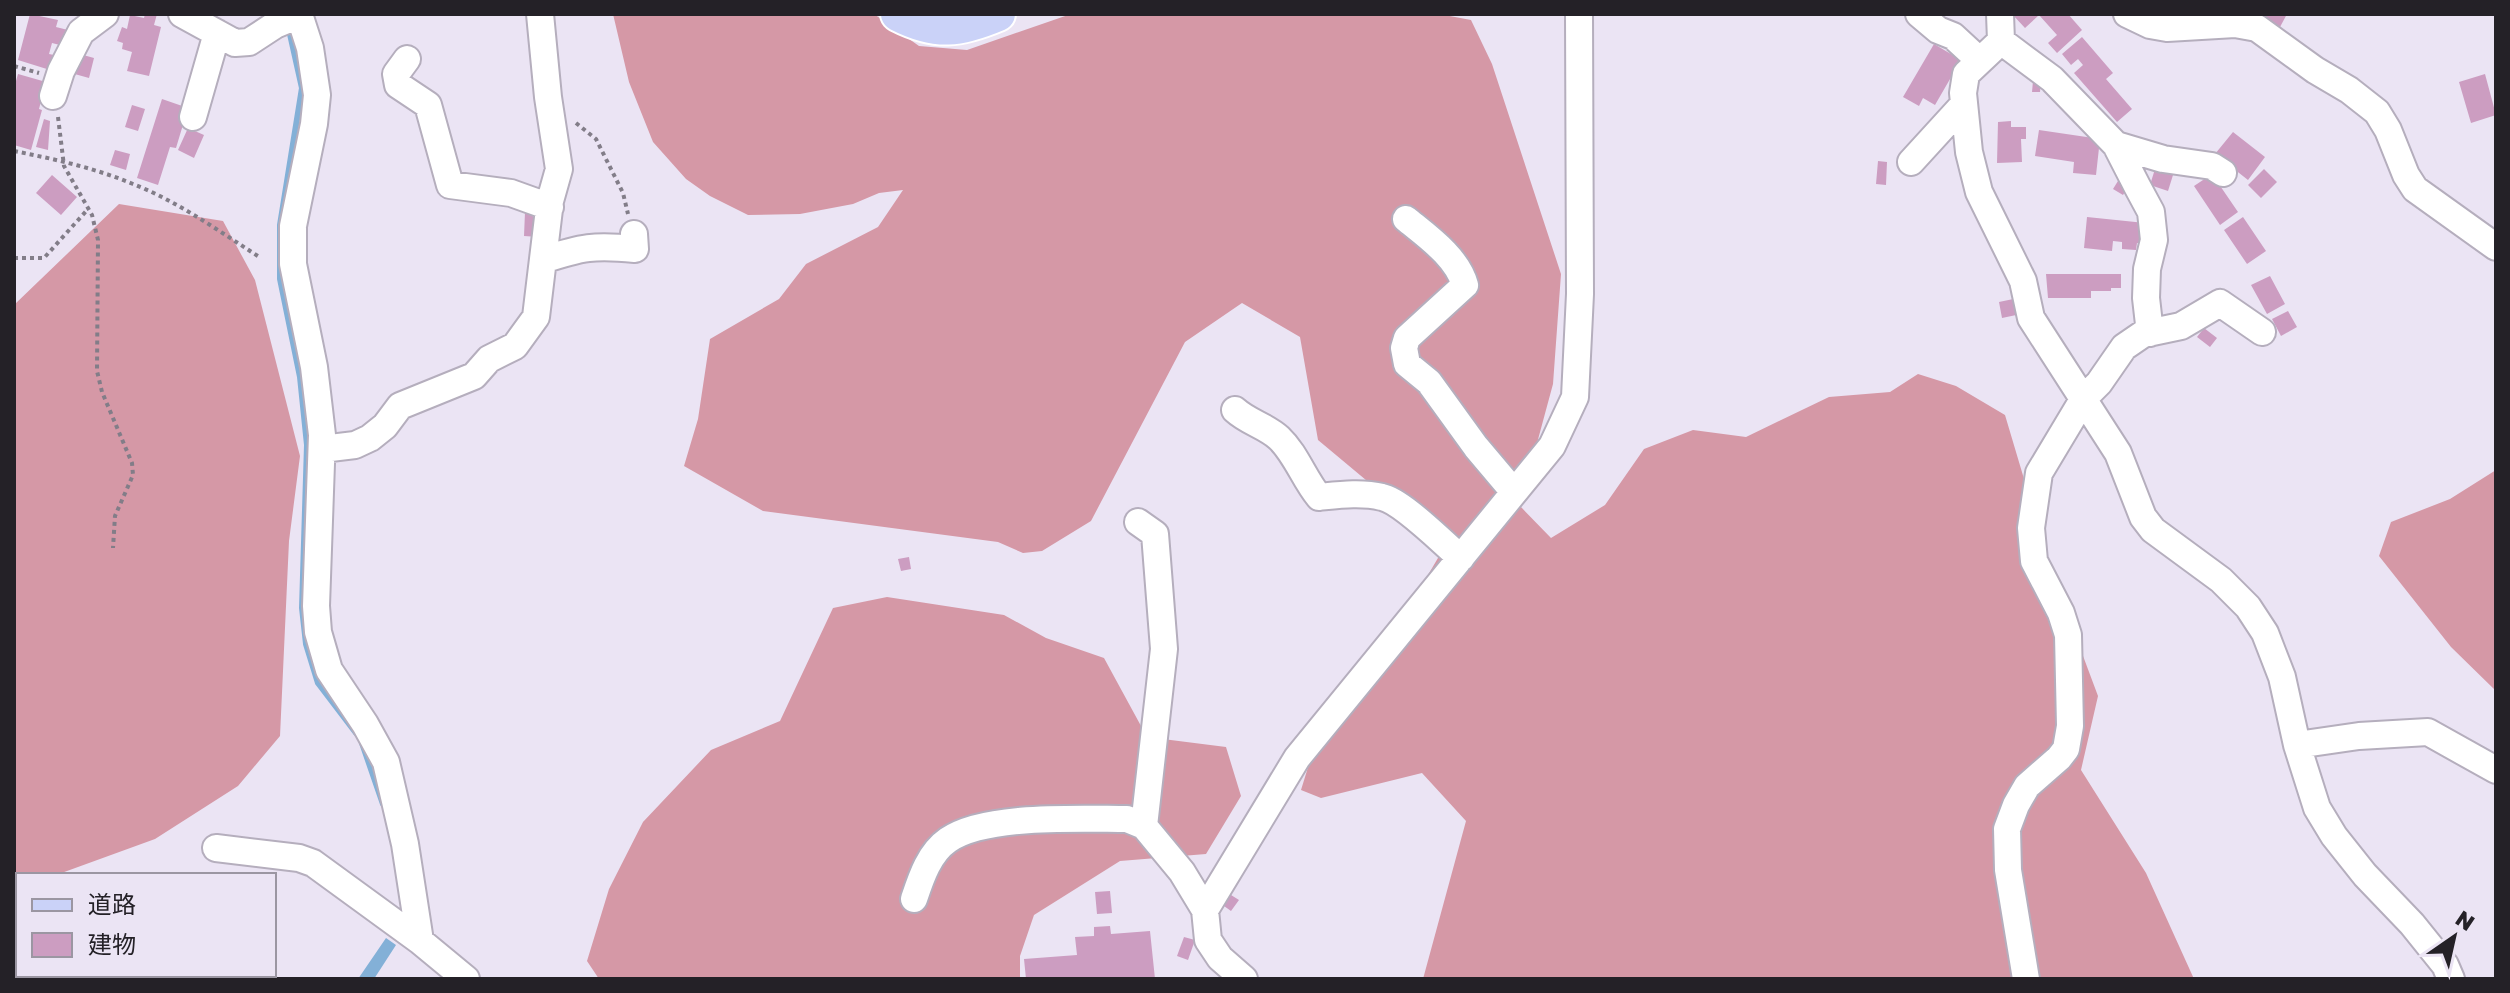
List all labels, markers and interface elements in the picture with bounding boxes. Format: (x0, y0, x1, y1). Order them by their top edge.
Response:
legend (16, 873, 276, 977)
text: 道路 (88, 889, 136, 918)
north arrow (2414, 897, 2494, 977)
text: N (2451, 904, 2480, 936)
text: 建物 (88, 929, 136, 958)

